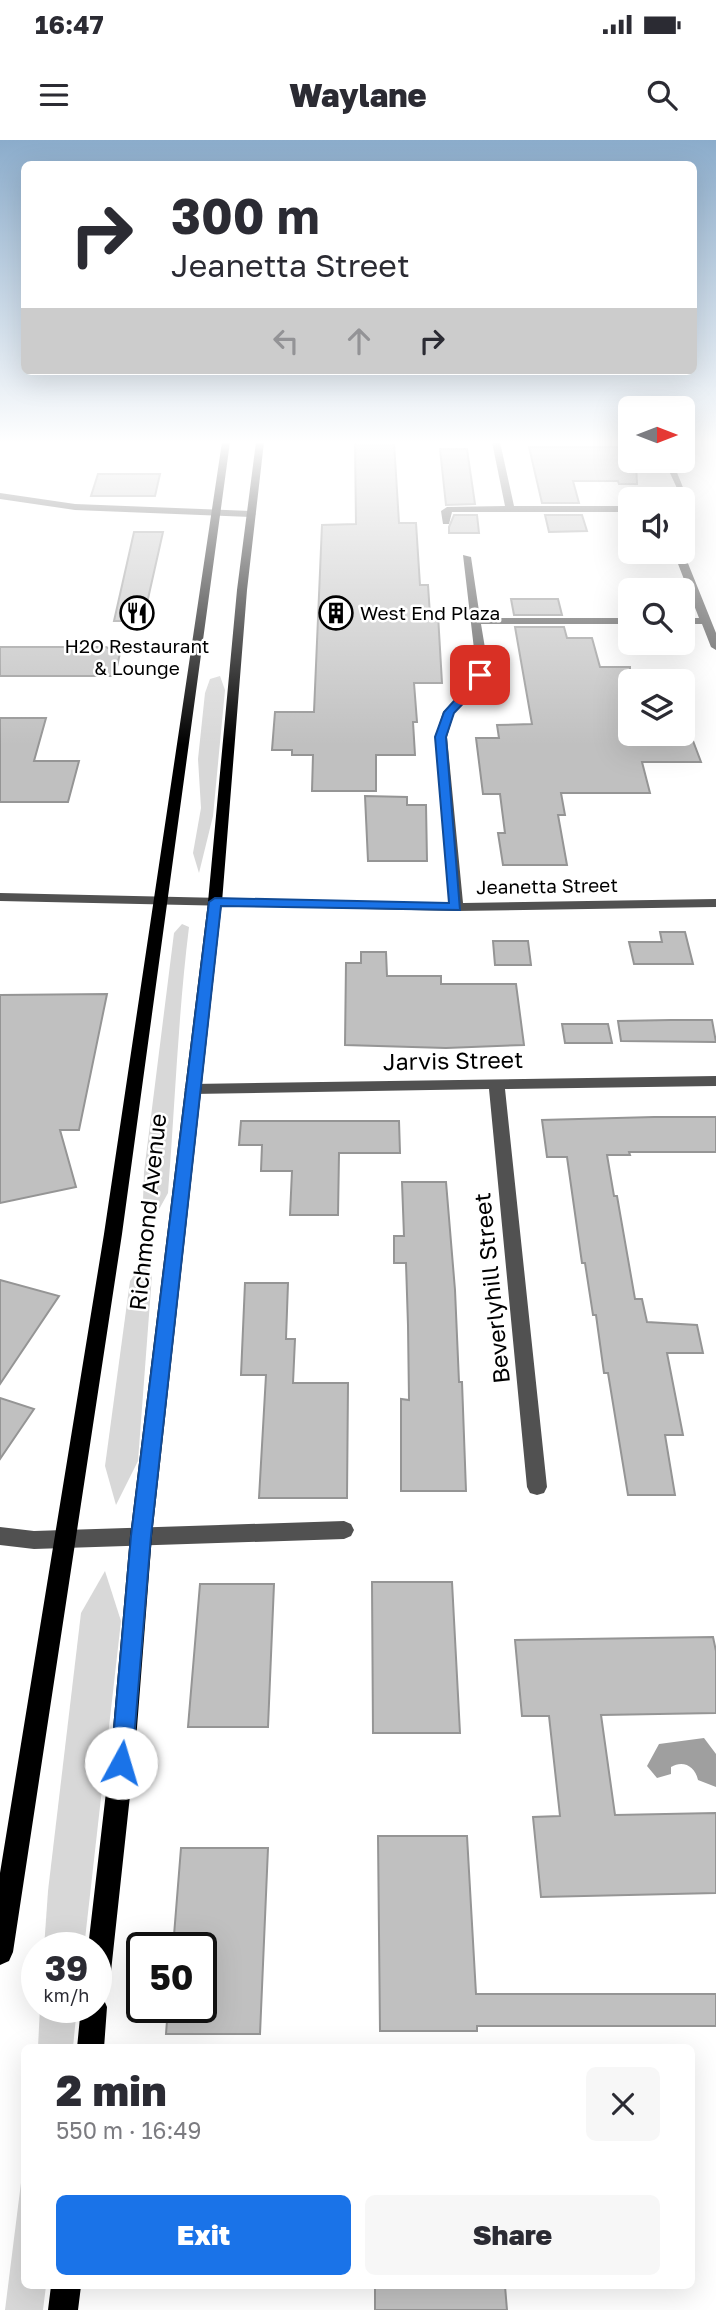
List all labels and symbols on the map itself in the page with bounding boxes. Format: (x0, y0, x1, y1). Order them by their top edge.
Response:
north arrow (618, 396, 695, 472)
restaurant icon: H2O Restaurant & Lounge (118, 594, 156, 632)
building icon: West End Plaza (317, 594, 355, 632)
place label: West End Plaza (360, 601, 500, 624)
place label: H2O Restaurant & Lounge (65, 634, 209, 679)
pin (450, 645, 510, 705)
street label: Jeanetta Street (476, 873, 618, 898)
street label: Jarvis Street (383, 1045, 523, 1075)
street label: Richmond Avenue (123, 1112, 171, 1312)
street label: Beverlyhill Street (467, 1191, 515, 1385)
position arrow (84, 1726, 158, 1800)
speed limit sign: 50 (126, 1932, 217, 2023)

